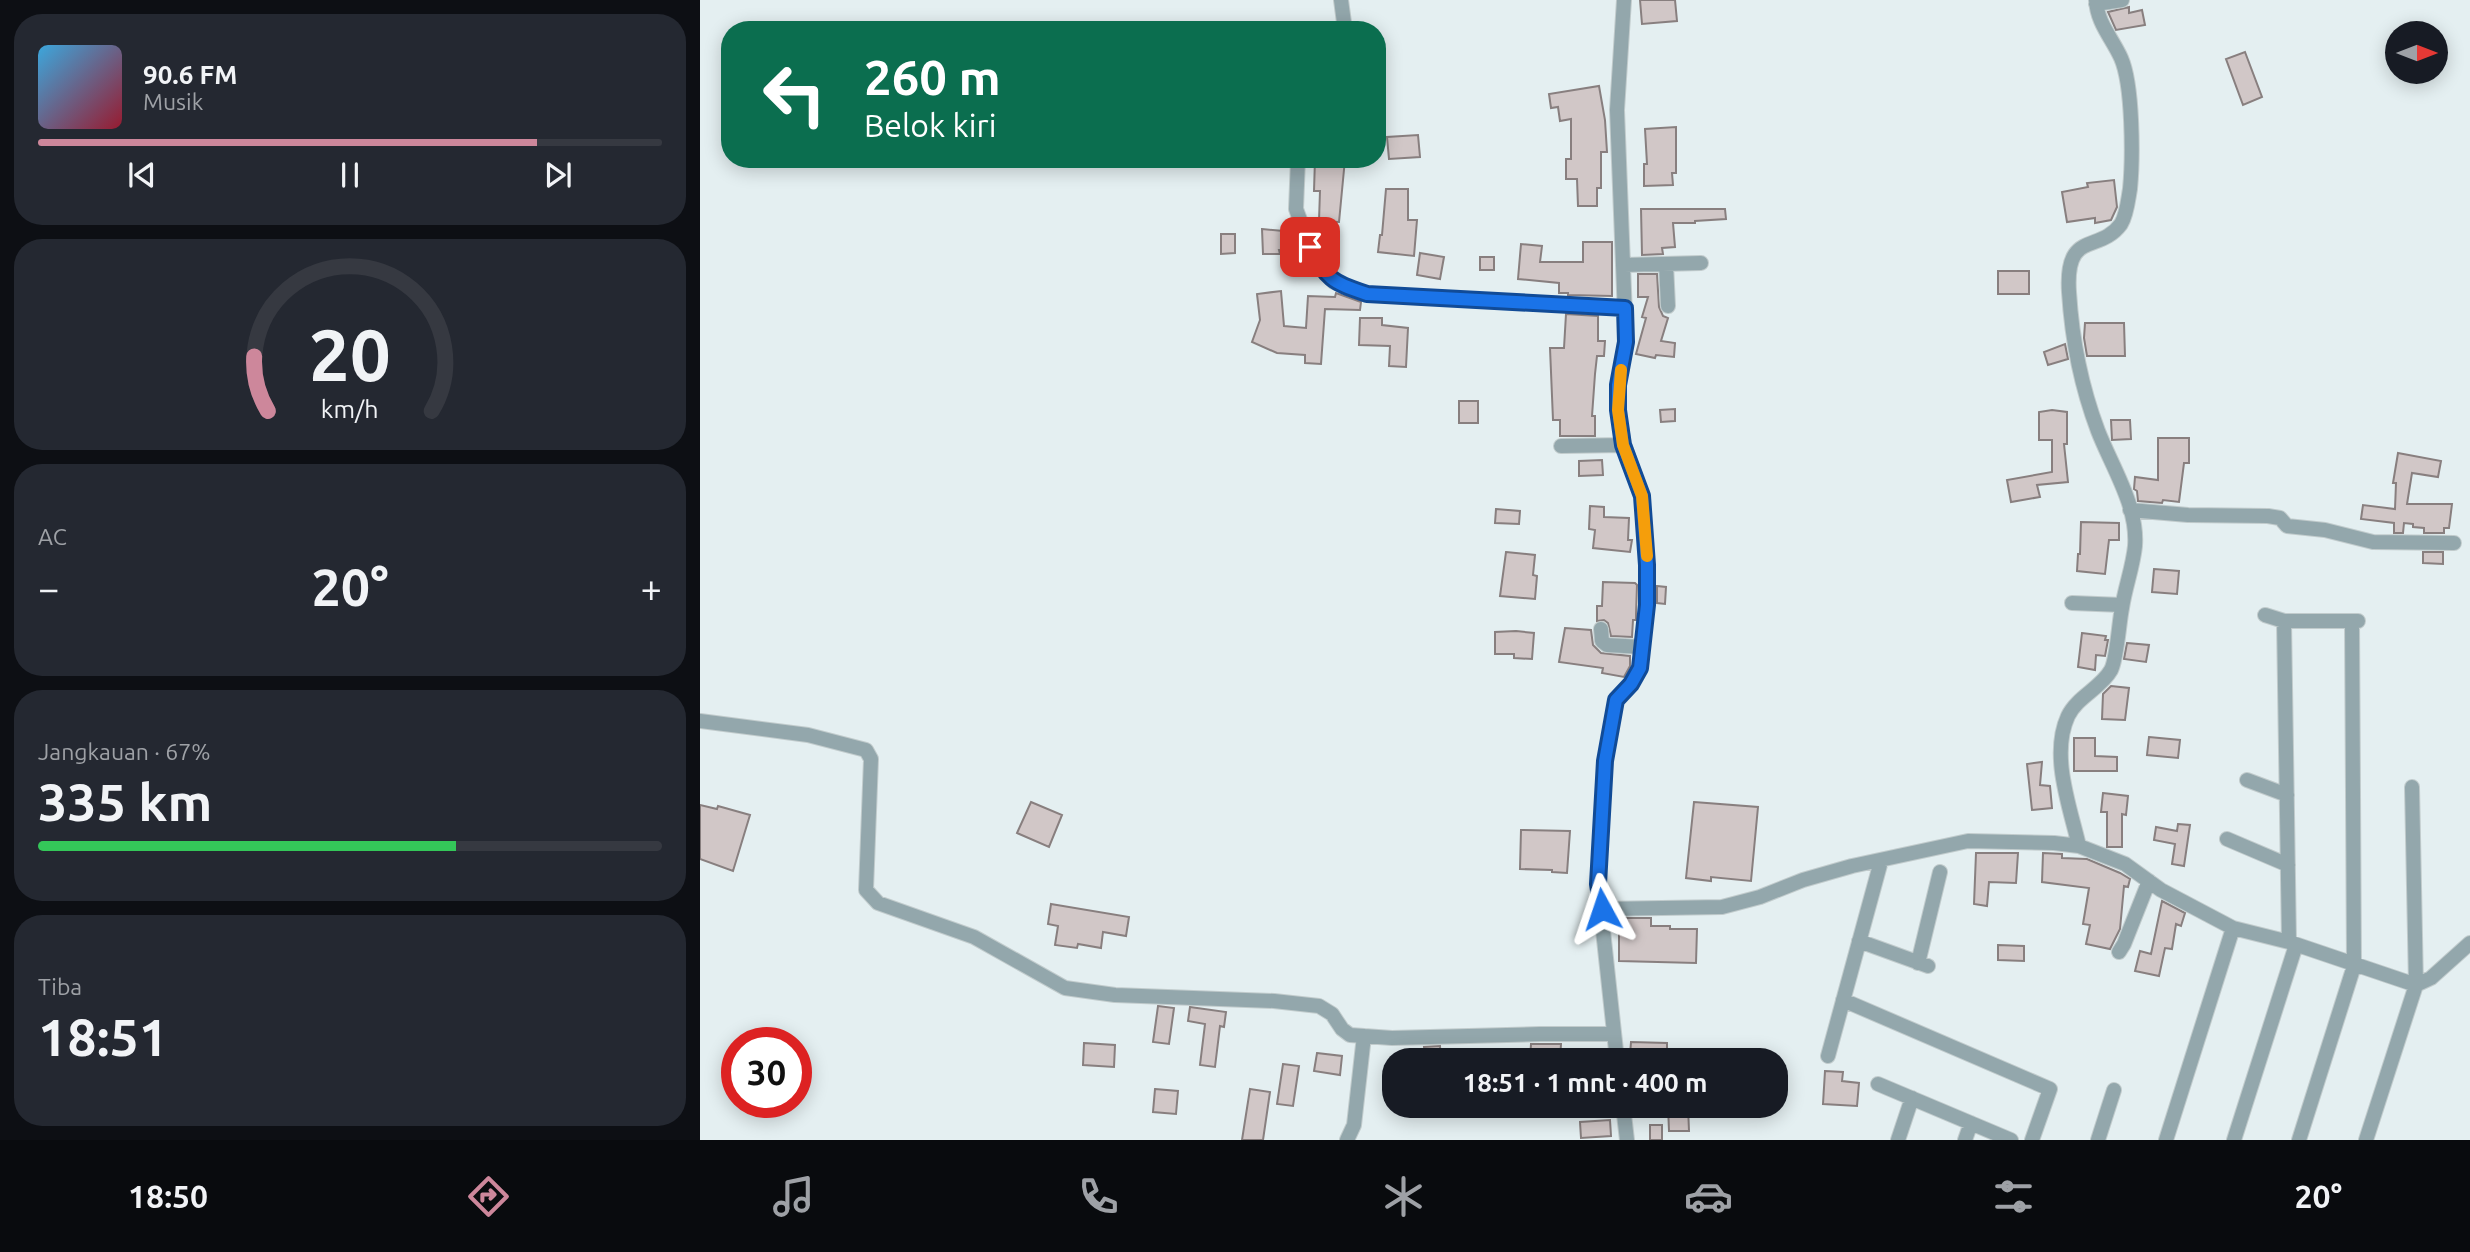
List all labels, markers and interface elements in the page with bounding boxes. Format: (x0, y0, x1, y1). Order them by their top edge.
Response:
north arrow (2385, 21, 2448, 84)
map controls (2385, 21, 2448, 84)
icon: left (749, 49, 840, 140)
text: 260 m (864, 49, 1001, 104)
text: 90.6 FM (143, 60, 237, 89)
text: Musik (143, 89, 203, 114)
text: Belok kiri (864, 107, 996, 143)
icon: previous (123, 156, 161, 194)
icon: pause (331, 156, 369, 194)
icon: next (539, 156, 577, 194)
pin (1280, 217, 1340, 277)
icon: arrive (1291, 228, 1329, 266)
text: 20 (309, 313, 391, 395)
text: km/h (321, 395, 379, 423)
text: AC (38, 524, 67, 549)
text: 20° (311, 558, 389, 616)
text: − (38, 567, 59, 609)
text: + (641, 567, 662, 609)
text: Jangkauan · 67% (38, 739, 210, 764)
text: 335 km (38, 773, 212, 831)
position arrow (1565, 872, 1639, 946)
text: Tiba (38, 974, 82, 999)
text: 18:51 (38, 1008, 168, 1066)
speed limit sign: 30 (721, 1027, 812, 1118)
text: 18:51 · 1 mnt · 400 m (1463, 1068, 1707, 1097)
icon: directions (464, 1172, 513, 1221)
icon: music (769, 1172, 818, 1221)
icon: phone (1074, 1172, 1123, 1221)
icon: climate (1379, 1172, 1428, 1221)
icon: car (1684, 1172, 1733, 1221)
icon: filters (1989, 1172, 2038, 1221)
text: 18:50 (128, 1178, 208, 1214)
text: 20° (2295, 1178, 2342, 1214)

